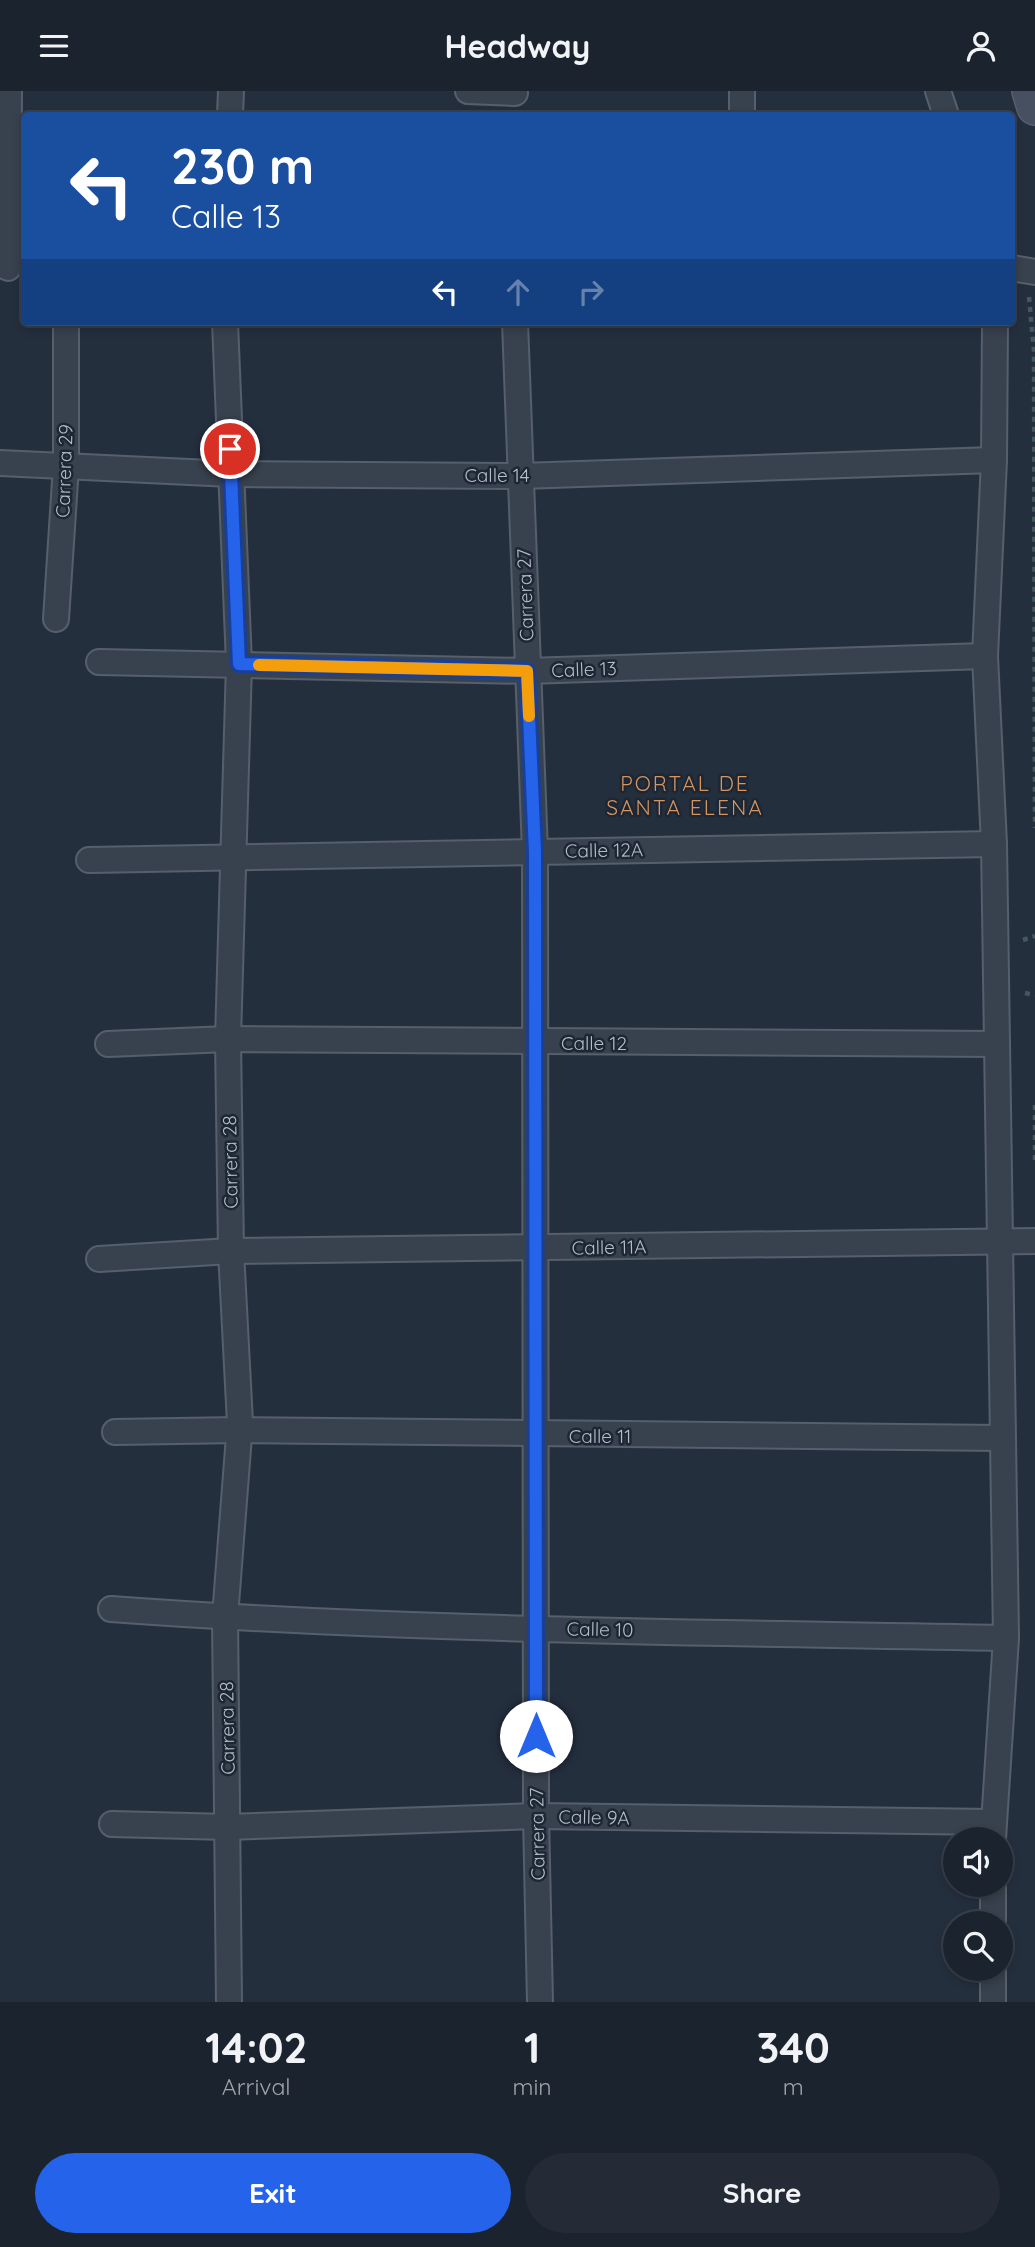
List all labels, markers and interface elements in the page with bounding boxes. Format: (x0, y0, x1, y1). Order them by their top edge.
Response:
text: Headway (445, 26, 590, 66)
icon: menu (35, 27, 73, 65)
icon: person (962, 27, 1000, 65)
text: 230 m (171, 135, 314, 196)
icon: left (56, 140, 147, 231)
text: Calle 13 (171, 196, 281, 236)
icon: left (426, 273, 464, 311)
icon: ahead (499, 273, 537, 311)
icon: right (572, 273, 610, 311)
pin (200, 419, 260, 479)
street label: Carrera 29 (50, 424, 78, 518)
icon: arrive (211, 430, 249, 468)
street label: Calle 14 (464, 463, 530, 487)
street label: Carrera 27 (511, 548, 539, 642)
street label: Calle 13 (551, 656, 617, 682)
district label: PORTAL DE SANTA ELENA (606, 770, 764, 820)
street label: Calle 12A (565, 837, 643, 863)
street label: Calle 12 (561, 1031, 627, 1055)
street label: Carrera 28 (217, 1115, 243, 1209)
street label: Calle 11A (571, 1234, 647, 1260)
street label: Calle 11 (569, 1424, 631, 1448)
street label: Calle 10 (566, 1616, 634, 1642)
street label: Carrera 28 (214, 1681, 240, 1775)
position arrow (499, 1699, 573, 1773)
street label: Carrera 27 (524, 1787, 550, 1880)
street label: Calle 9A (558, 1804, 630, 1830)
map controls (943, 1827, 1013, 1981)
button: sound (943, 1827, 1013, 1897)
button: search (943, 1911, 1013, 1981)
text: 14:02 (205, 2021, 307, 2074)
text: 1 (524, 2021, 540, 2074)
text: 340 (757, 2021, 830, 2074)
text: Arrival (222, 2072, 291, 2101)
text: min (512, 2072, 552, 2101)
text: m (783, 2072, 804, 2101)
button: Exit (35, 2153, 511, 2233)
button: Share (525, 2153, 1000, 2233)

